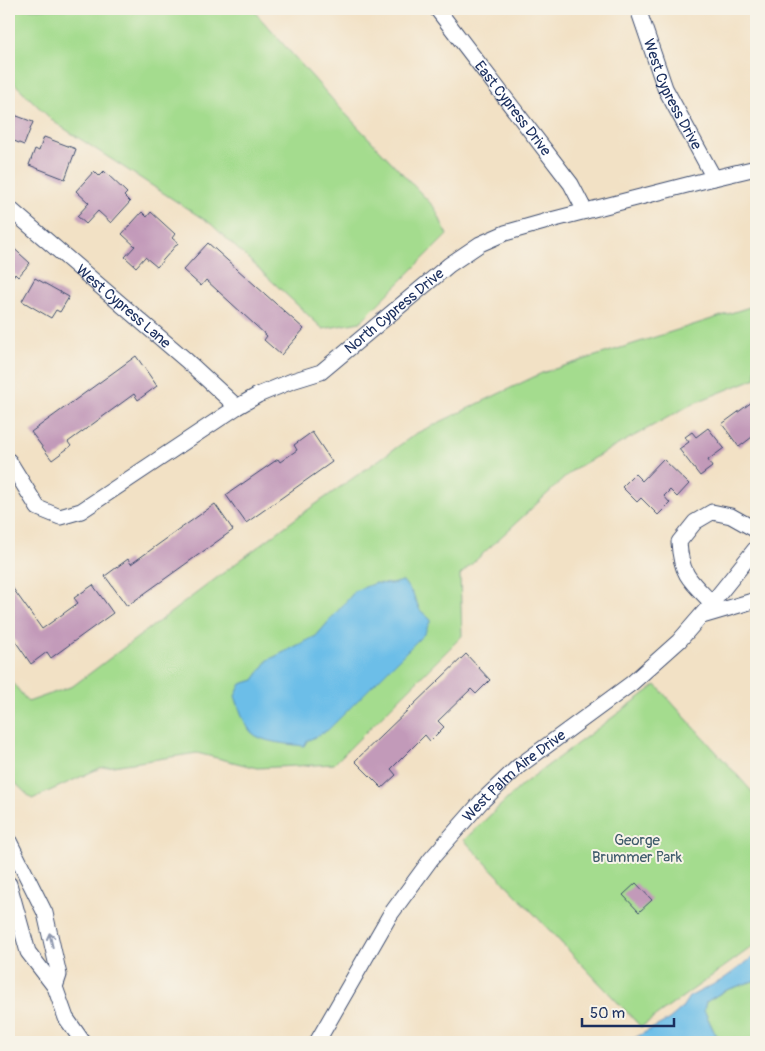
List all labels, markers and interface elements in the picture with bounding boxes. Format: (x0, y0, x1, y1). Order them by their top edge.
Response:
street label: West Cypress Drive (639, 36, 706, 154)
street label: East Cypress Drive (470, 57, 555, 160)
street label: West Cypress Lane (72, 261, 175, 353)
street label: North Cypress Drive (341, 264, 449, 358)
street label: West Palm Aire Drive (459, 725, 570, 826)
park label: George Brummer Park (592, 831, 683, 867)
one-way arrow (46, 933, 55, 949)
scale bar (582, 996, 675, 1028)
text: 50 m (590, 1004, 625, 1023)

